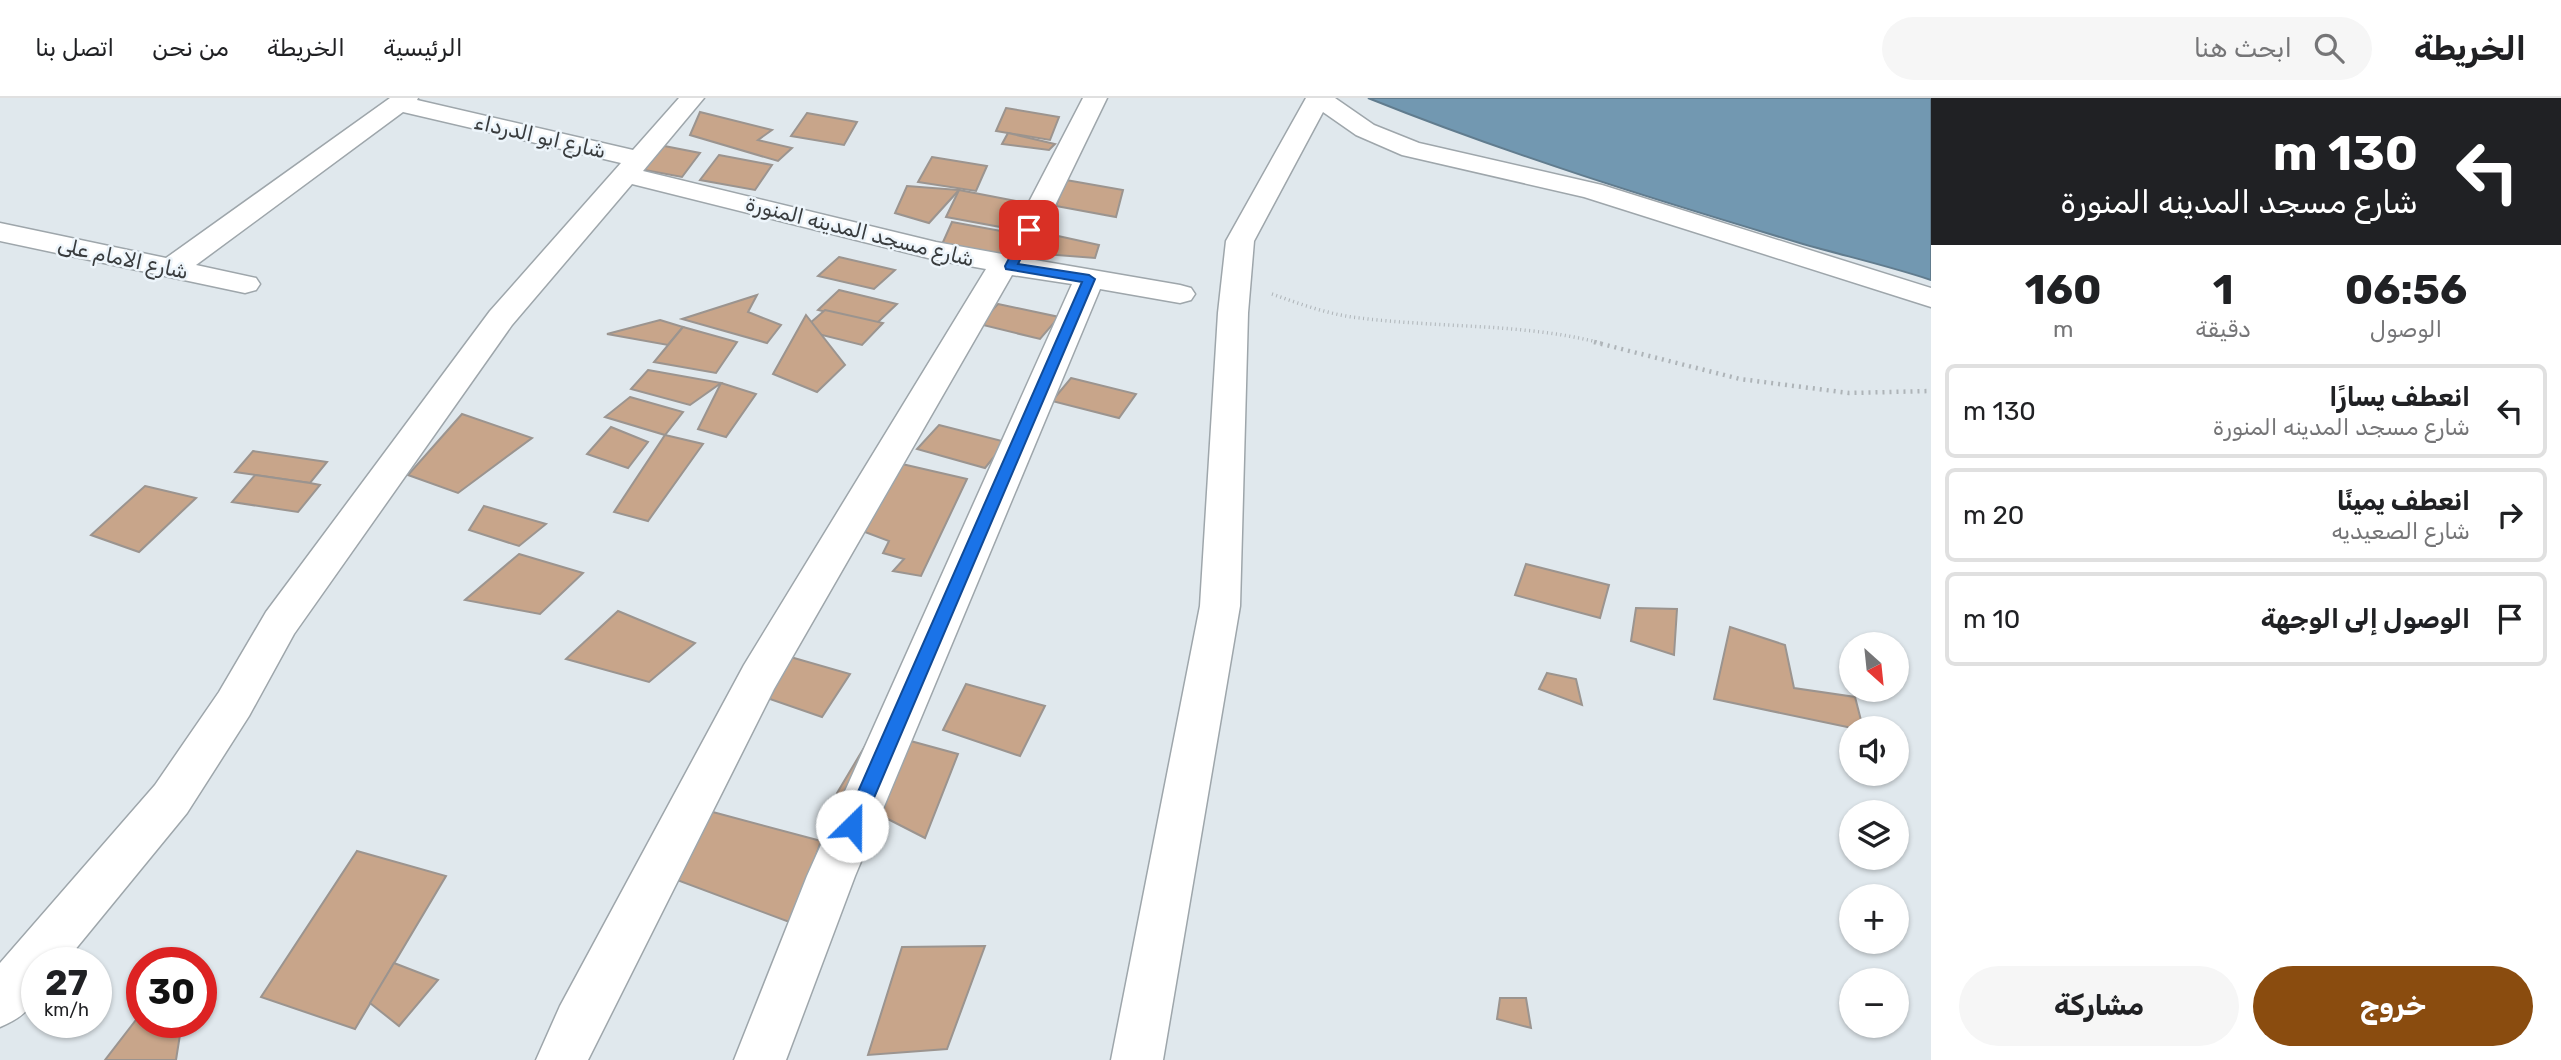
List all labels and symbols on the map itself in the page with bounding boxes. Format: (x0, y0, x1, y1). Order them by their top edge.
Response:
street label: شارع ابو الدرداء (471, 109, 608, 165)
street label: شارع مسجد المدينه المنورة (743, 190, 977, 273)
pin (999, 200, 1059, 260)
street label: شارع الامام على (55, 232, 191, 286)
north arrow (1839, 632, 1909, 702)
position arrow (815, 789, 889, 863)
speed limit sign: 30 (126, 947, 217, 1038)

